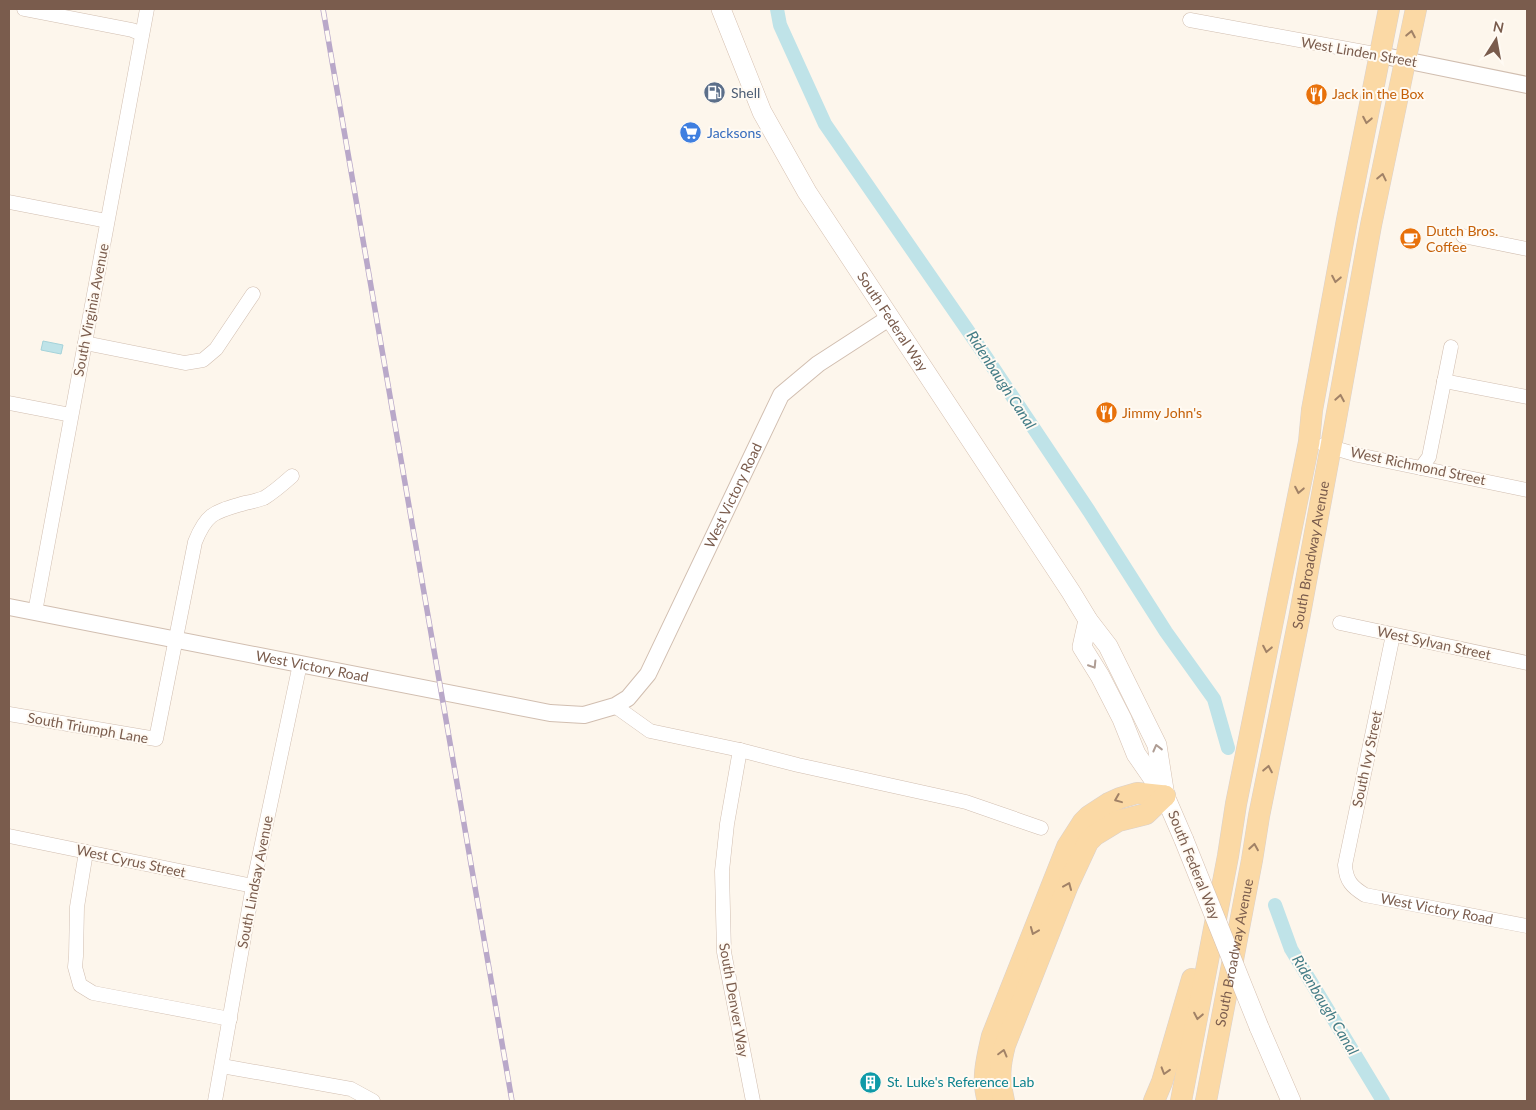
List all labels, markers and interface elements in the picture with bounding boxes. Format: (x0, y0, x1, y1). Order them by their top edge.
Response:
north arrow (1471, 15, 1521, 65)
text: N (1492, 17, 1505, 36)
one-way arrow (1405, 30, 1415, 39)
street label: West Linden Street (1300, 33, 1418, 70)
fuel station icon: Shell (703, 81, 727, 105)
restaurant icon: Jack in the Box (1304, 82, 1328, 106)
place label: Shell (731, 84, 760, 101)
place label: Jack in the Box (1332, 85, 1424, 102)
one-way arrow (1363, 115, 1373, 124)
supermarket icon: Jacksons (679, 121, 703, 145)
place label: Jacksons (707, 124, 761, 141)
one-way arrow (1376, 173, 1386, 181)
place label: Dutch Bros. Coffee (1426, 222, 1498, 255)
cafe icon: Dutch Bros. Coffee (1398, 227, 1422, 251)
street label: South Virginia Avenue (69, 242, 112, 378)
street label: South Federal Way (854, 268, 933, 375)
one-way arrow (1332, 275, 1342, 284)
water label: Ridenbaugh Canal (963, 327, 1041, 432)
one-way arrow (1334, 394, 1345, 402)
restaurant icon: Jimmy John's (1094, 401, 1118, 425)
place label: Jimmy John's (1122, 404, 1202, 421)
street label: West Victory Road (700, 440, 765, 550)
street label: West Richmond Street (1349, 443, 1487, 488)
street label: South Broadway Avenue (1288, 479, 1332, 630)
one-way arrow (1294, 485, 1305, 494)
street label: West Sylvan Street (1376, 622, 1493, 663)
one-way arrow (1263, 645, 1273, 654)
street label: West Victory Road (255, 647, 370, 685)
one-way arrow (1086, 659, 1096, 668)
street label: South Triumph Lane (26, 709, 150, 747)
street label: South Ivy Street (1348, 709, 1385, 809)
one-way arrow (1152, 744, 1163, 752)
one-way arrow (1263, 764, 1273, 773)
one-way arrow (1114, 793, 1123, 804)
street label: South Federal Way (1165, 808, 1224, 922)
street label: South Lindsay Avenue (233, 814, 276, 950)
street label: West Cyrus Street (75, 841, 187, 880)
one-way arrow (1248, 843, 1258, 851)
street label: South Broadway Avenue (1211, 877, 1256, 1028)
one-way arrow (1062, 882, 1073, 891)
street label: West Victory Road (1379, 889, 1495, 927)
one-way arrow (1029, 927, 1039, 935)
street label: South Denver Way (716, 941, 753, 1059)
water label: Ridenbaugh Canal (1289, 951, 1363, 1058)
one-way arrow (1194, 1011, 1204, 1020)
one-way arrow (997, 1049, 1008, 1058)
one-way arrow (1161, 1066, 1171, 1075)
building icon: St. Luke's Reference Lab (859, 1070, 883, 1094)
place label: St. Luke's Reference Lab (887, 1073, 1034, 1090)

